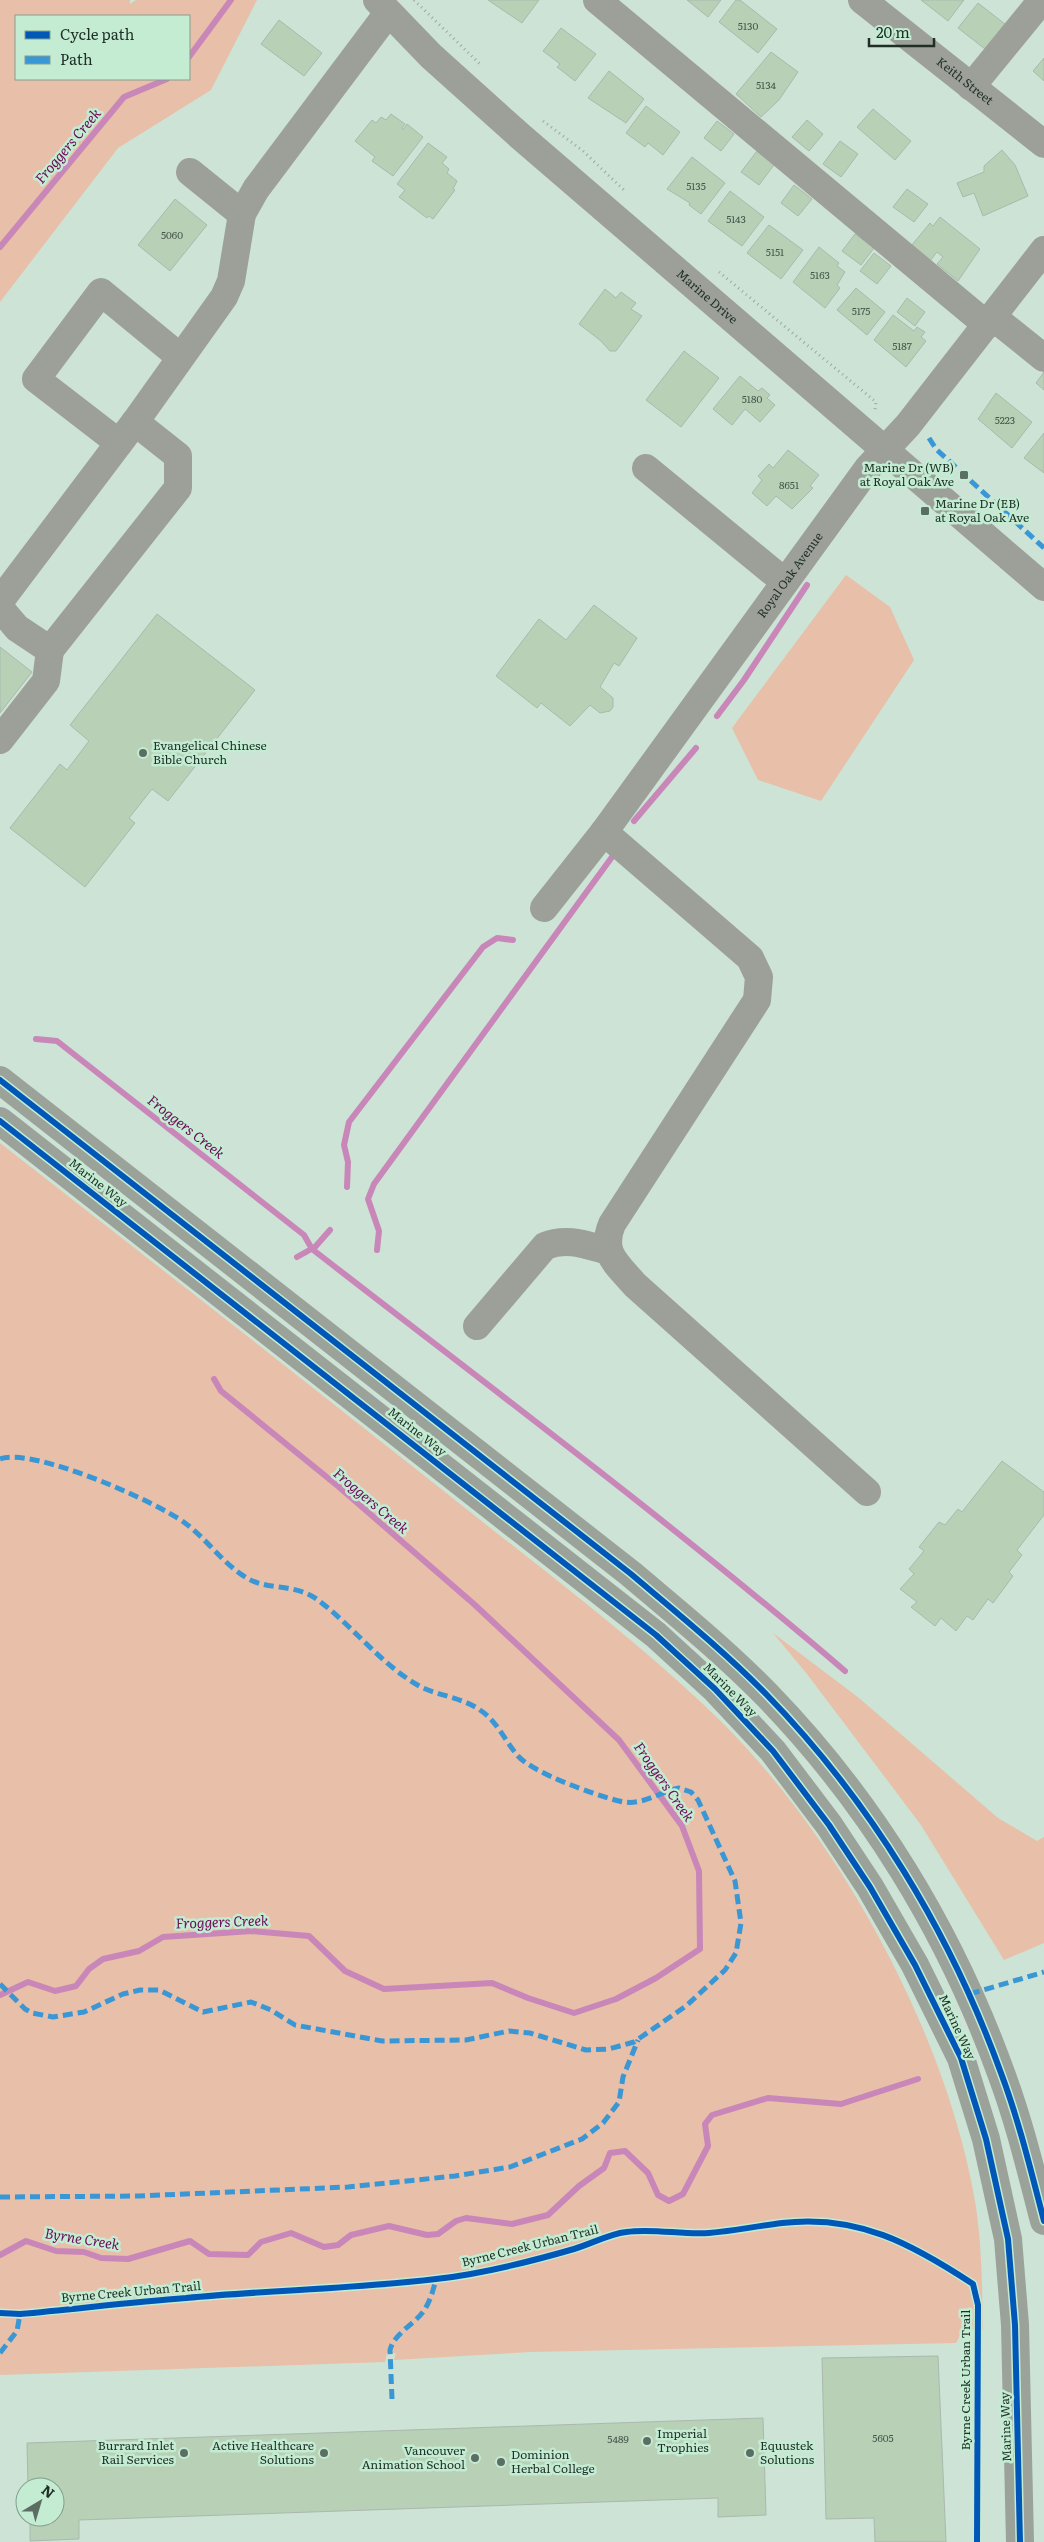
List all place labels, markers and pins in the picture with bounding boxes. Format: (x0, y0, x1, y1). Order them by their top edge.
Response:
place label: Marine Dr (WB) at Royal Oak Ave (860, 458, 954, 490)
marker: Marine Dr (WB) at Royal Oak Ave (958, 469, 970, 481)
place label: Marine Dr (EB) at Royal Oak Ave (935, 494, 1029, 526)
marker: Marine Dr (EB) at Royal Oak Ave (919, 505, 931, 517)
place label: Evangelical Chinese Bible Church (153, 736, 267, 768)
marker: Evangelical Chinese Bible Church (137, 747, 149, 759)
place label: Imperial Trophies (657, 2424, 709, 2456)
marker: Imperial Trophies (641, 2435, 653, 2447)
place label: Burrard Inlet Rail Services (98, 2436, 175, 2468)
place label: Active Healthcare Solutions (212, 2436, 315, 2468)
place label: Equustek Solutions (760, 2436, 815, 2468)
place label: Vancouver Animation School (362, 2441, 465, 2473)
place label: Dominion Herbal College (511, 2445, 595, 2477)
marker: Burrard Inlet Rail Services (178, 2447, 190, 2459)
marker: Active Healthcare Solutions (318, 2447, 330, 2459)
marker: Equustek Solutions (744, 2447, 756, 2459)
marker: Vancouver Animation School (469, 2452, 481, 2464)
marker: Dominion Herbal College (495, 2456, 507, 2468)

